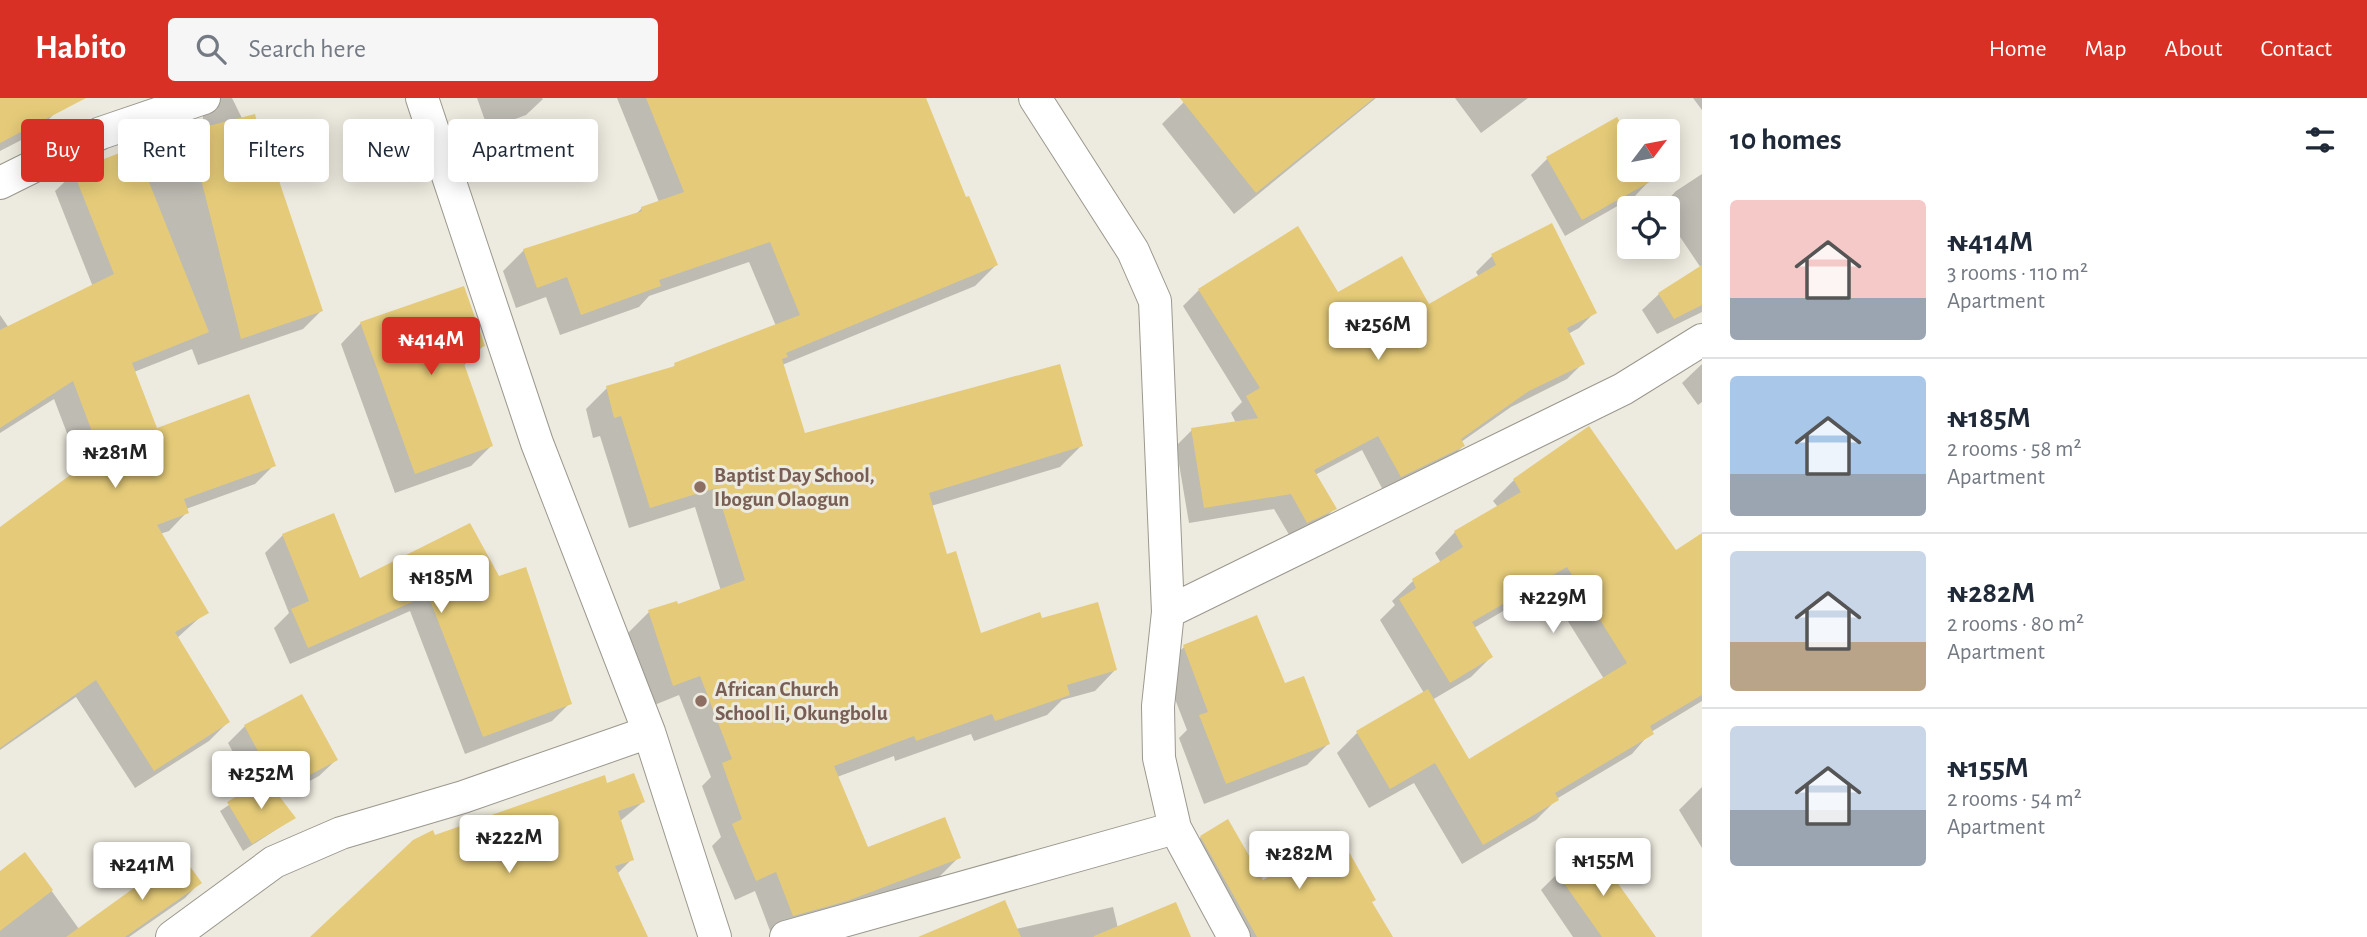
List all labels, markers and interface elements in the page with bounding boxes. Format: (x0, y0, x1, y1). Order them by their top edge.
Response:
search box (168, 18, 658, 81)
icon: search (192, 30, 230, 68)
text: Habito (35, 32, 126, 65)
text: Search here (248, 36, 366, 62)
text: Home (1989, 37, 2047, 61)
text: Map (2085, 37, 2127, 61)
text: About (2165, 37, 2222, 61)
text: Contact (2260, 37, 2332, 61)
chip: Buy (21, 119, 104, 182)
chip: Rent (118, 119, 210, 182)
chip: Filters (224, 119, 329, 182)
chip: New (343, 119, 434, 182)
chip: Apartment (448, 119, 598, 182)
north arrow (1617, 119, 1680, 182)
map controls (1617, 119, 1680, 259)
icon: filters (2301, 121, 2339, 159)
text: 10 homes (1730, 125, 1841, 155)
button: locate (1617, 196, 1680, 259)
text: ₦414M (1947, 227, 2033, 257)
icon: home (1786, 228, 1870, 312)
text: 3 rooms · 110 m² (1947, 262, 2088, 285)
text: Apartment (1947, 290, 2045, 313)
pin: ₦256M (1329, 302, 1427, 362)
text: ₦256M (1345, 313, 1411, 336)
pin: ₦414M (382, 317, 480, 377)
text: ₦414M (398, 328, 464, 351)
text: ₦185M (1947, 403, 2031, 433)
icon: home (1786, 404, 1870, 488)
pin: ₦281M (66, 430, 164, 490)
text: 2 rooms · 58 m² (1947, 438, 2082, 461)
text: ₦281M (83, 441, 148, 464)
place label: Baptist Day School, Ibogun Olaogun (714, 465, 875, 510)
text: Apartment (1947, 466, 2045, 489)
marker: Baptist Day School, Ibogun Olaogun (692, 479, 708, 495)
pin: ₦185M (392, 556, 490, 615)
text: ₦185M (409, 566, 473, 589)
pin: ₦229M (1504, 575, 1602, 635)
text: ₦282M (1947, 578, 2035, 608)
icon: home (1786, 579, 1870, 663)
text: ₦229M (1519, 586, 1587, 609)
text: 2 rooms · 80 m² (1947, 613, 2084, 636)
text: Apartment (1947, 641, 2045, 664)
place label: African Church School Ii, Okungbolu (715, 679, 888, 724)
marker: African Church School Ii, Okungbolu (693, 693, 709, 709)
pin: ₦252M (212, 752, 310, 811)
text: ₦155M (1947, 753, 2029, 783)
icon: home (1786, 754, 1870, 838)
text: ₦252M (228, 762, 294, 785)
text: 2 rooms · 54 m² (1947, 788, 2082, 811)
pin: ₦222M (460, 816, 558, 875)
text: Apartment (1947, 816, 2045, 839)
text: ₦222M (475, 826, 543, 849)
pin: ₦282M (1250, 832, 1348, 891)
pin: ₦155M (1554, 838, 1652, 898)
pin: ₦241M (93, 842, 191, 902)
text: ₦282M (1265, 842, 1333, 865)
text: ₦155M (1572, 849, 1634, 872)
text: ₦241M (109, 853, 175, 876)

